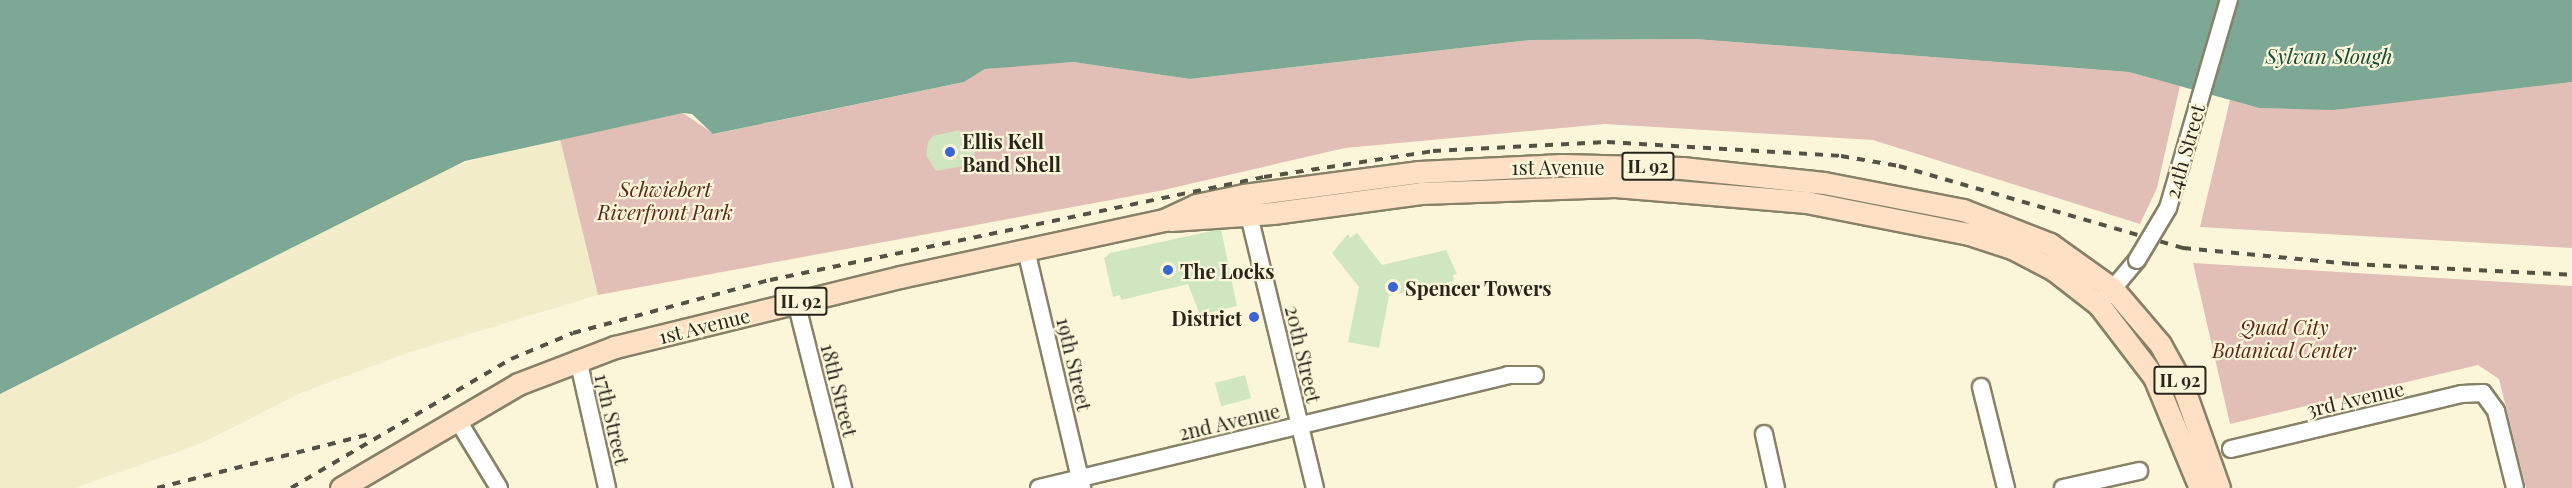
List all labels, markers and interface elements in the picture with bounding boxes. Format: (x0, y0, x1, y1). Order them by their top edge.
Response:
water label: Sylvan Slough (2265, 42, 2393, 68)
street label: 24th Street (2159, 101, 2209, 201)
place label: Ellis Kell Band Shell (962, 128, 1061, 175)
marker: Ellis Kell Band Shell (943, 145, 957, 159)
road number: IL 92 (1621, 151, 1675, 181)
street label: 1st Avenue (1511, 154, 1605, 178)
park label: Schwiebert Riverfront Park (597, 177, 733, 224)
place label: The Locks (1180, 258, 1275, 282)
marker: The Locks (1161, 263, 1175, 277)
place label: Spencer Towers (1405, 275, 1552, 299)
marker: Spencer Towers (1386, 280, 1400, 294)
road number: IL 92 (774, 286, 828, 316)
street label: 1st Avenue (655, 302, 753, 348)
street label: 20th Street (1281, 303, 1327, 405)
place label: District (1171, 305, 1242, 329)
marker: District (1247, 310, 1261, 324)
street label: 19th Street (1053, 315, 1097, 413)
park label: Quad City Botanical Center (2212, 315, 2356, 362)
street label: 18th Street (817, 341, 863, 439)
road number: IL 92 (2153, 365, 2207, 395)
street label: 17th Street (591, 371, 635, 467)
street label: 3rd Avenue (2304, 375, 2406, 421)
street label: 2nd Avenue (1176, 398, 1282, 444)

